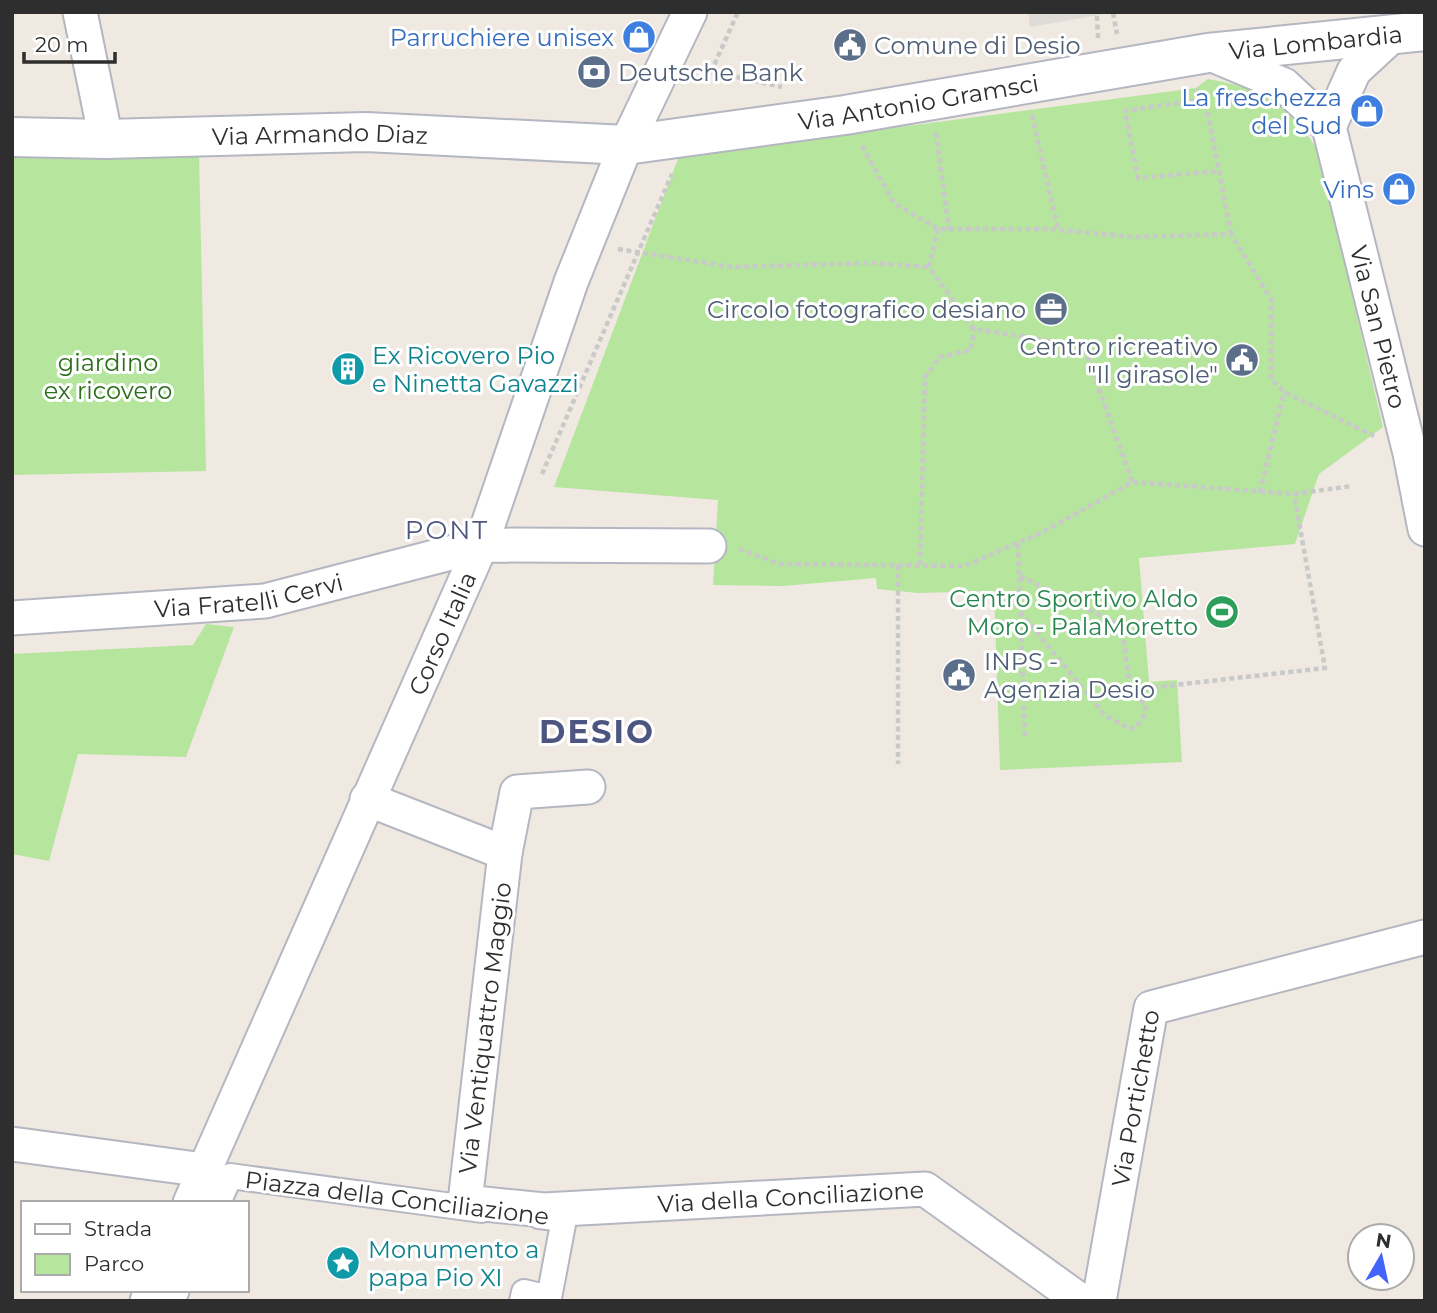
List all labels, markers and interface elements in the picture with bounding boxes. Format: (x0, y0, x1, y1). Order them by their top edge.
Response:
shop icon: Parruchiere unisex (620, 18, 658, 56)
street label: Via Lombardia (1227, 19, 1404, 65)
scale bar (24, 21, 116, 65)
place label: Parruchiere unisex (390, 23, 614, 52)
public building icon: Comune di Desio (831, 26, 869, 64)
place label: Comune di Desio (874, 31, 1081, 60)
text: 20 m (35, 32, 89, 57)
bank icon: Deutsche Bank (575, 53, 613, 91)
place label: Deutsche Bank (618, 58, 804, 87)
street label: Via Antonio Gramsci (796, 68, 1041, 136)
place label: La freschezza del Sud (1181, 83, 1342, 140)
shop icon: La freschezza del Sud (1348, 92, 1386, 130)
street label: Via Armando Diaz (211, 117, 429, 151)
shop icon: Vins (1380, 170, 1418, 208)
place label: Vins (1323, 175, 1374, 204)
street label: Via San Pietro (1344, 242, 1413, 411)
office icon: Circolo fotografico desiano (1032, 290, 1070, 328)
place label: Circolo fotografico desiano (707, 295, 1026, 324)
place label: Centro ricreativo "Il girasole" (1019, 332, 1218, 389)
place label: Ex Ricovero Pio e Ninetta Gavazzi (372, 341, 579, 398)
public building icon: Centro ricreativo "Il girasole" (1223, 341, 1261, 379)
park label: giardino ex ricovero (44, 348, 172, 405)
building icon: Ex Ricovero Pio e Ninetta Gavazzi (329, 350, 367, 388)
district label: PONT (405, 514, 489, 546)
street label: Via Fratelli Cervi (153, 567, 346, 623)
street label: Corso Italia (402, 567, 482, 699)
place label: Centro Sportivo Aldo Moro - PalaMoretto (949, 584, 1198, 641)
sports icon: Centro Sportivo Aldo Moro - PalaMoretto (1203, 593, 1241, 631)
place label: INPS - Agenzia Desio (984, 647, 1155, 704)
public building icon: INPS - Agenzia Desio (940, 656, 978, 694)
district label: DESIO (539, 712, 655, 751)
street label: Via Ventiquattro Maggio (453, 881, 517, 1175)
street label: Via Portichetto (1105, 1007, 1165, 1189)
street label: Piazza della Conciliazione (243, 1165, 551, 1231)
street label: Via della Conciliazione (657, 1175, 925, 1218)
legend (21, 1201, 248, 1292)
text: Strada (84, 1216, 152, 1241)
north arrow (1346, 1222, 1416, 1292)
text: N (1374, 1228, 1393, 1253)
place label: Monumento a papa Pio XI (368, 1235, 539, 1292)
place icon: Monumento a papa Pio XI (324, 1244, 362, 1282)
text: Parco (84, 1251, 144, 1276)

